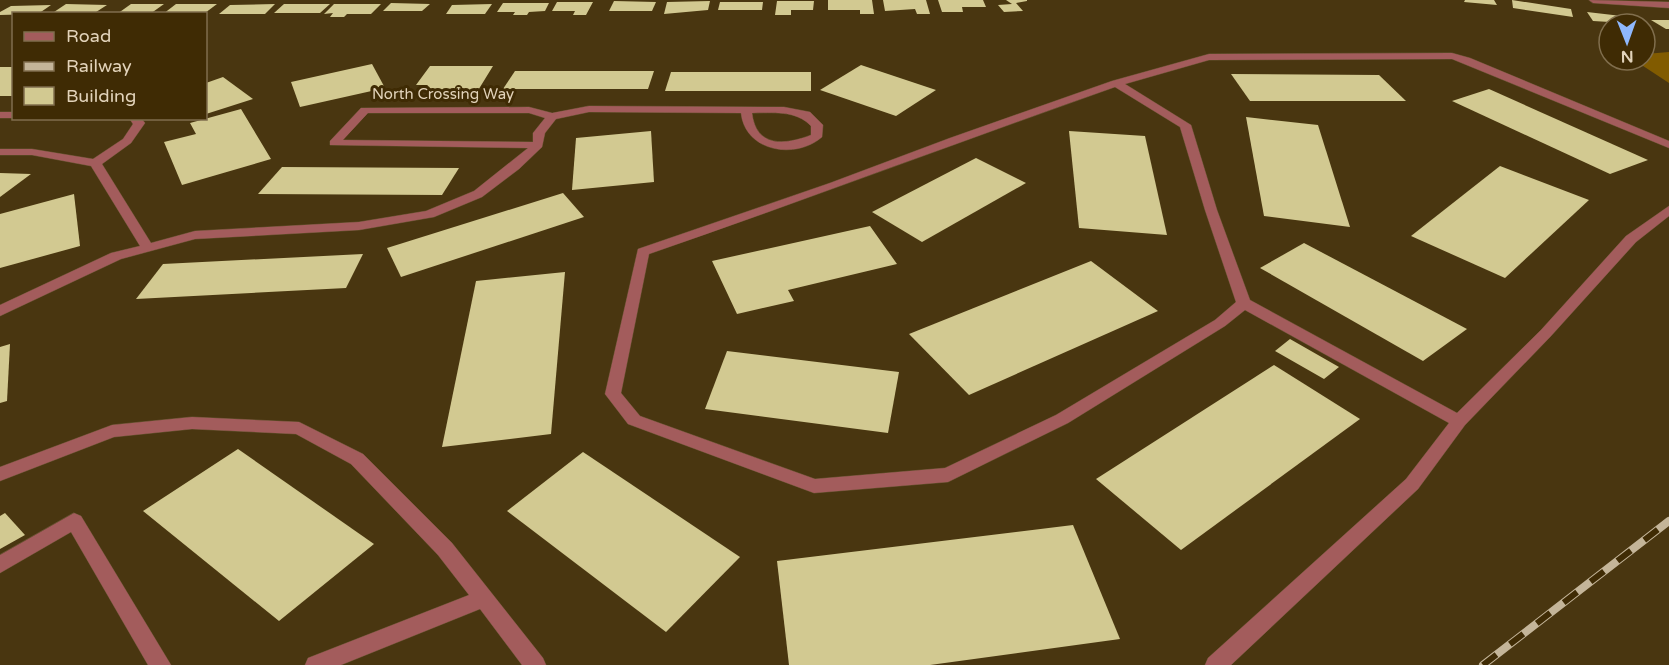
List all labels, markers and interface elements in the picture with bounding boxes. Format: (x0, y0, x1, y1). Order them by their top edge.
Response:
legend (12, 12, 207, 120)
north arrow (1597, 12, 1657, 72)
text: Road (66, 25, 111, 47)
text: N (1621, 46, 1634, 66)
text: Railway (66, 55, 132, 77)
text: Building (66, 85, 136, 107)
street label: North Crossing Way (372, 85, 514, 103)

